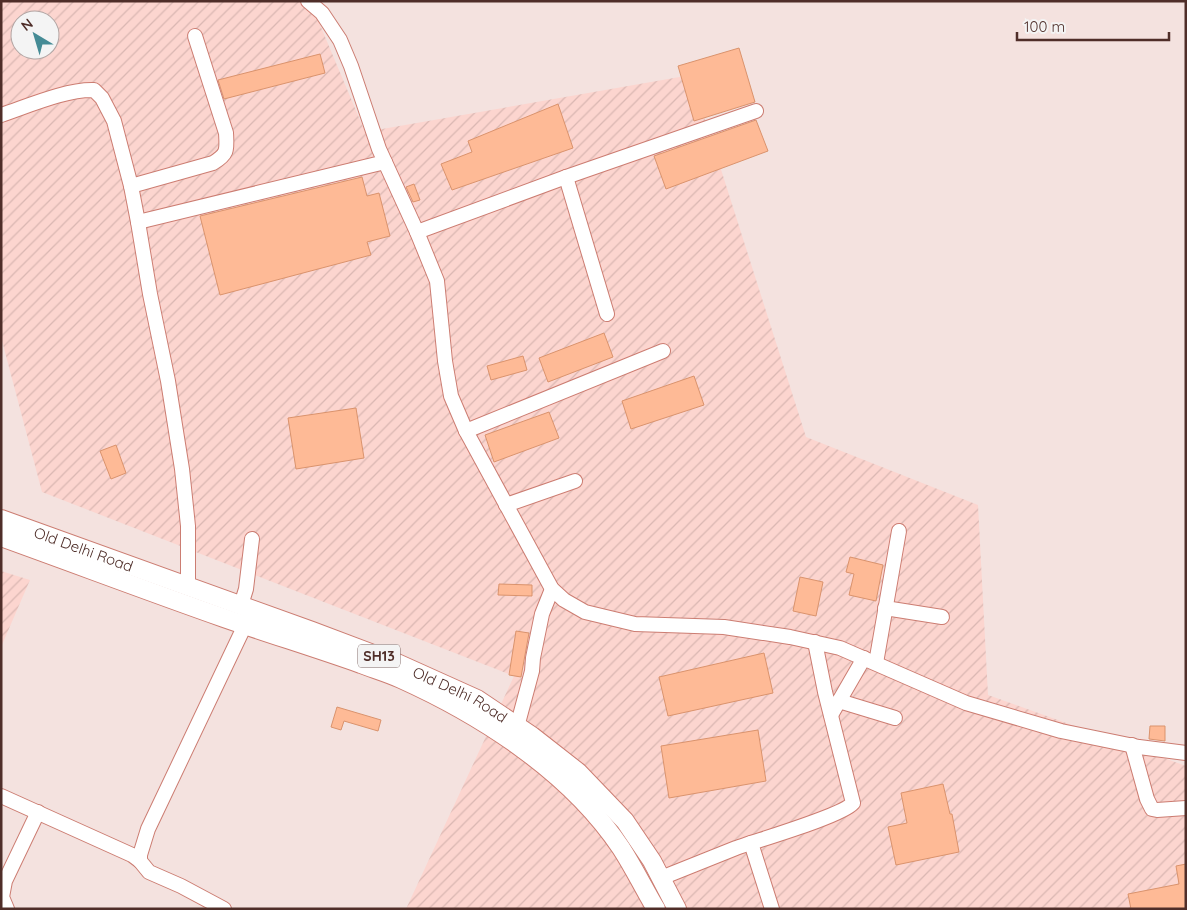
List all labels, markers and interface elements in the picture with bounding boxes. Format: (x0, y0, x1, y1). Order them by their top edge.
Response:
north arrow (10, 10, 60, 60)
scale bar (1017, 10, 1170, 42)
text: N (17, 14, 37, 35)
text: 100 m (1024, 17, 1065, 36)
street label: Old Delhi Road (32, 522, 136, 575)
road number: SH13 (358, 644, 400, 668)
street label: Old Delhi Road (410, 662, 511, 726)

